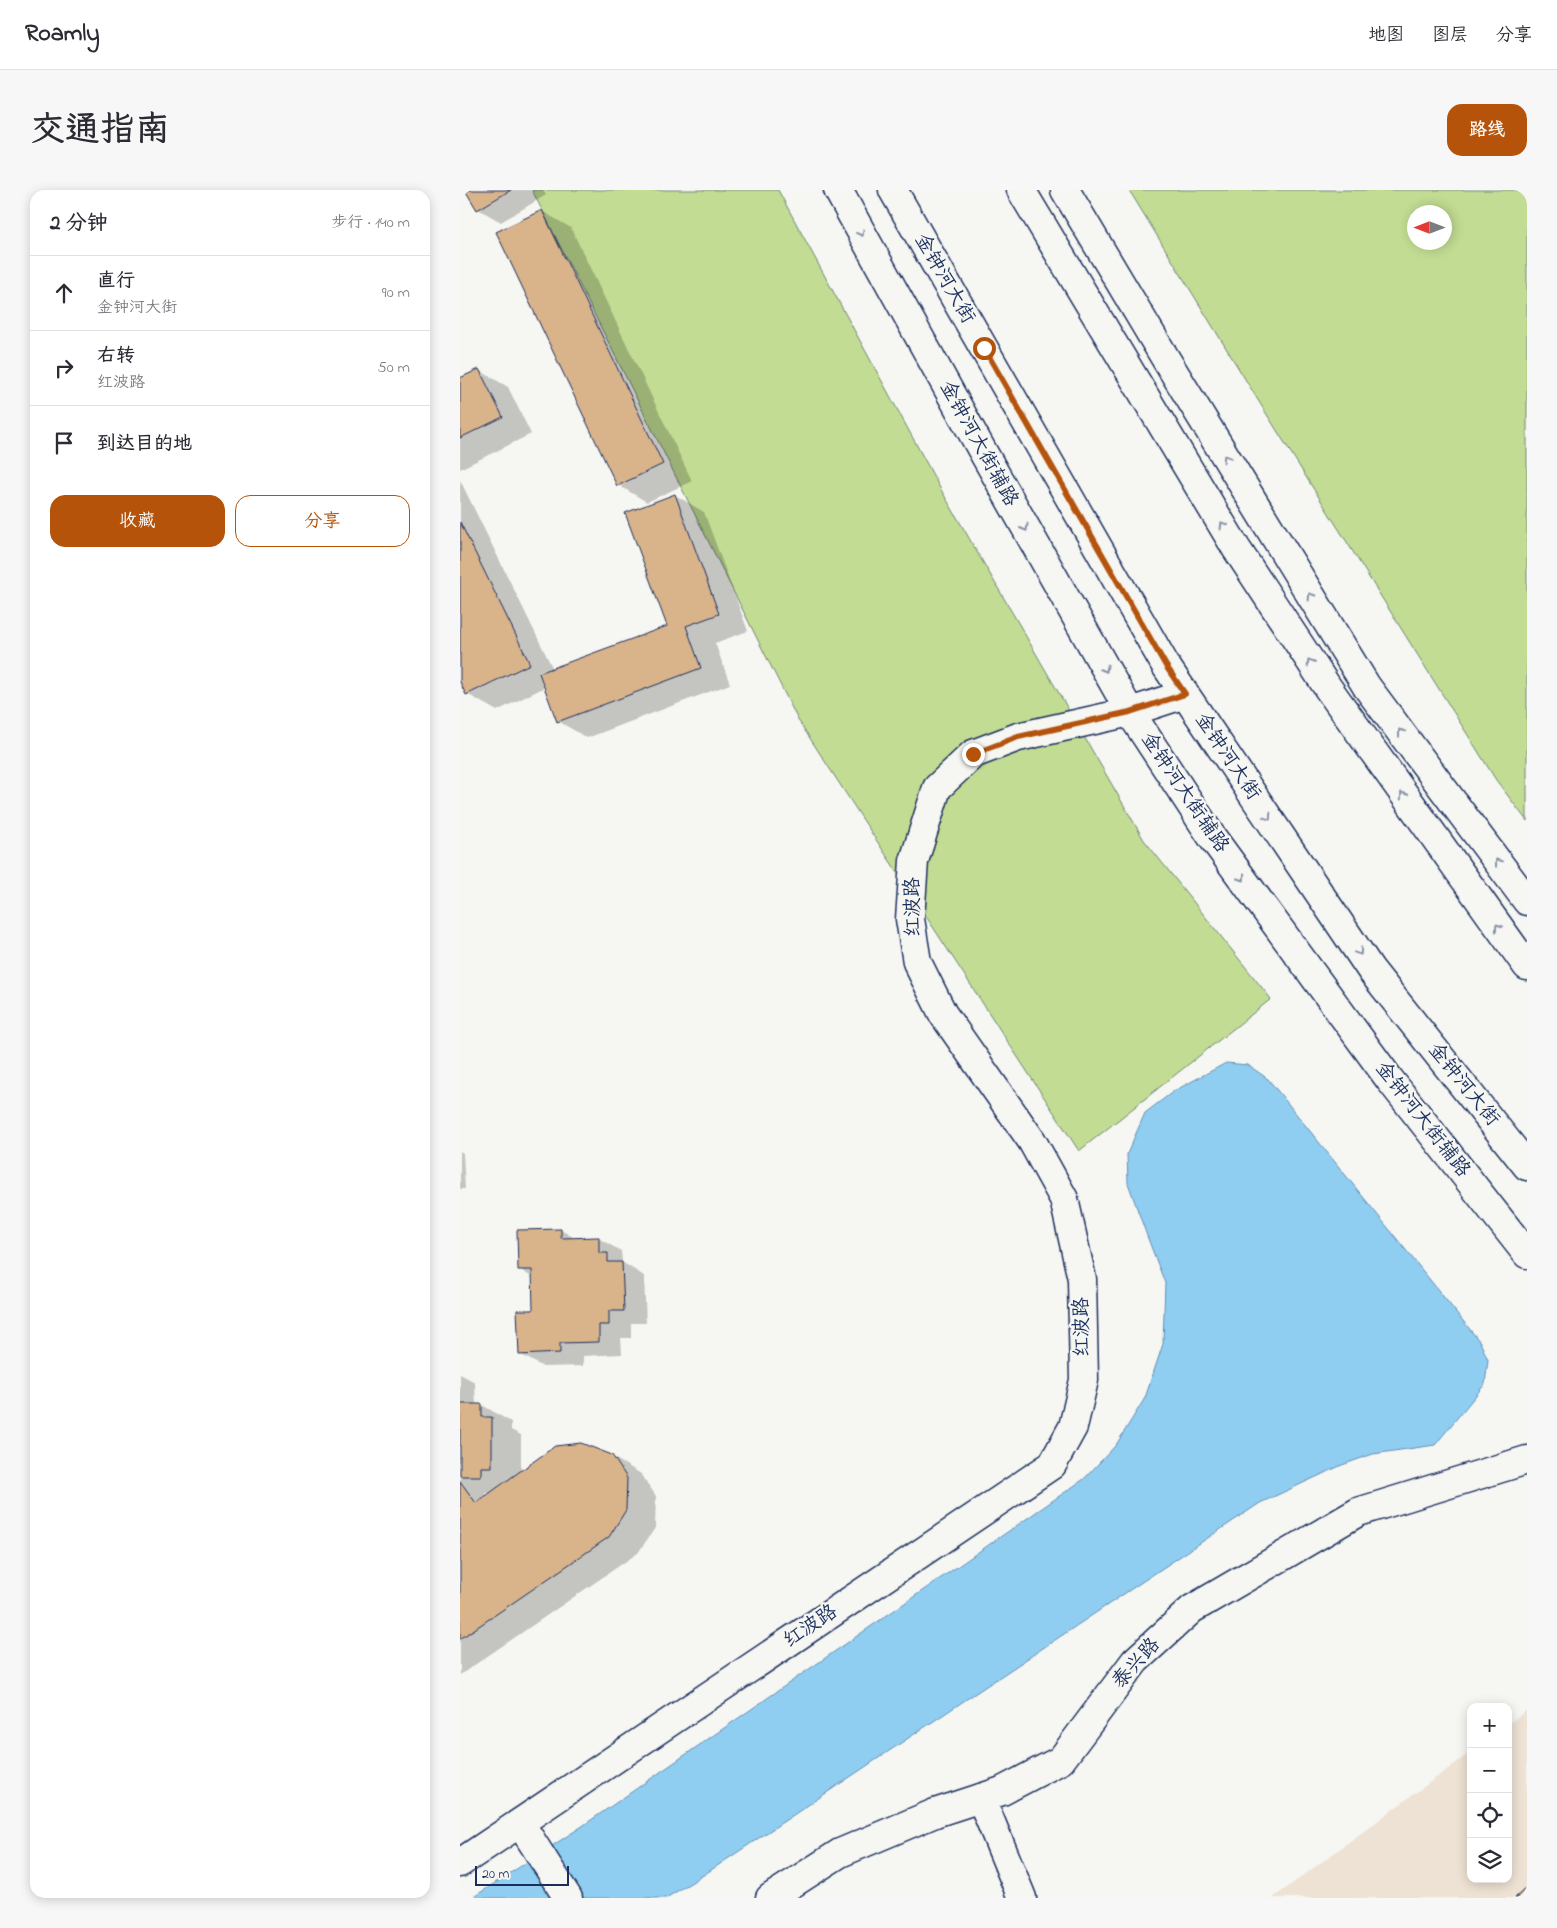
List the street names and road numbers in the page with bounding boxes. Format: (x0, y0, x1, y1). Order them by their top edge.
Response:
street label: 金钟河大街 (906, 228, 982, 330)
street label: 金钟河大街辅路 (931, 376, 1025, 513)
street label: 金钟河大街 (1187, 707, 1267, 807)
street label: 金钟河大街辅路 (1133, 727, 1236, 860)
street label: 红波路 (899, 876, 929, 937)
street label: 金钟河大街 (1420, 1037, 1506, 1133)
street label: 金钟河大街辅路 (1367, 1056, 1477, 1185)
street label: 红波路 (1068, 1296, 1098, 1357)
street label: 红波路 (778, 1598, 845, 1656)
street label: 泰兴路 (1106, 1631, 1169, 1696)

